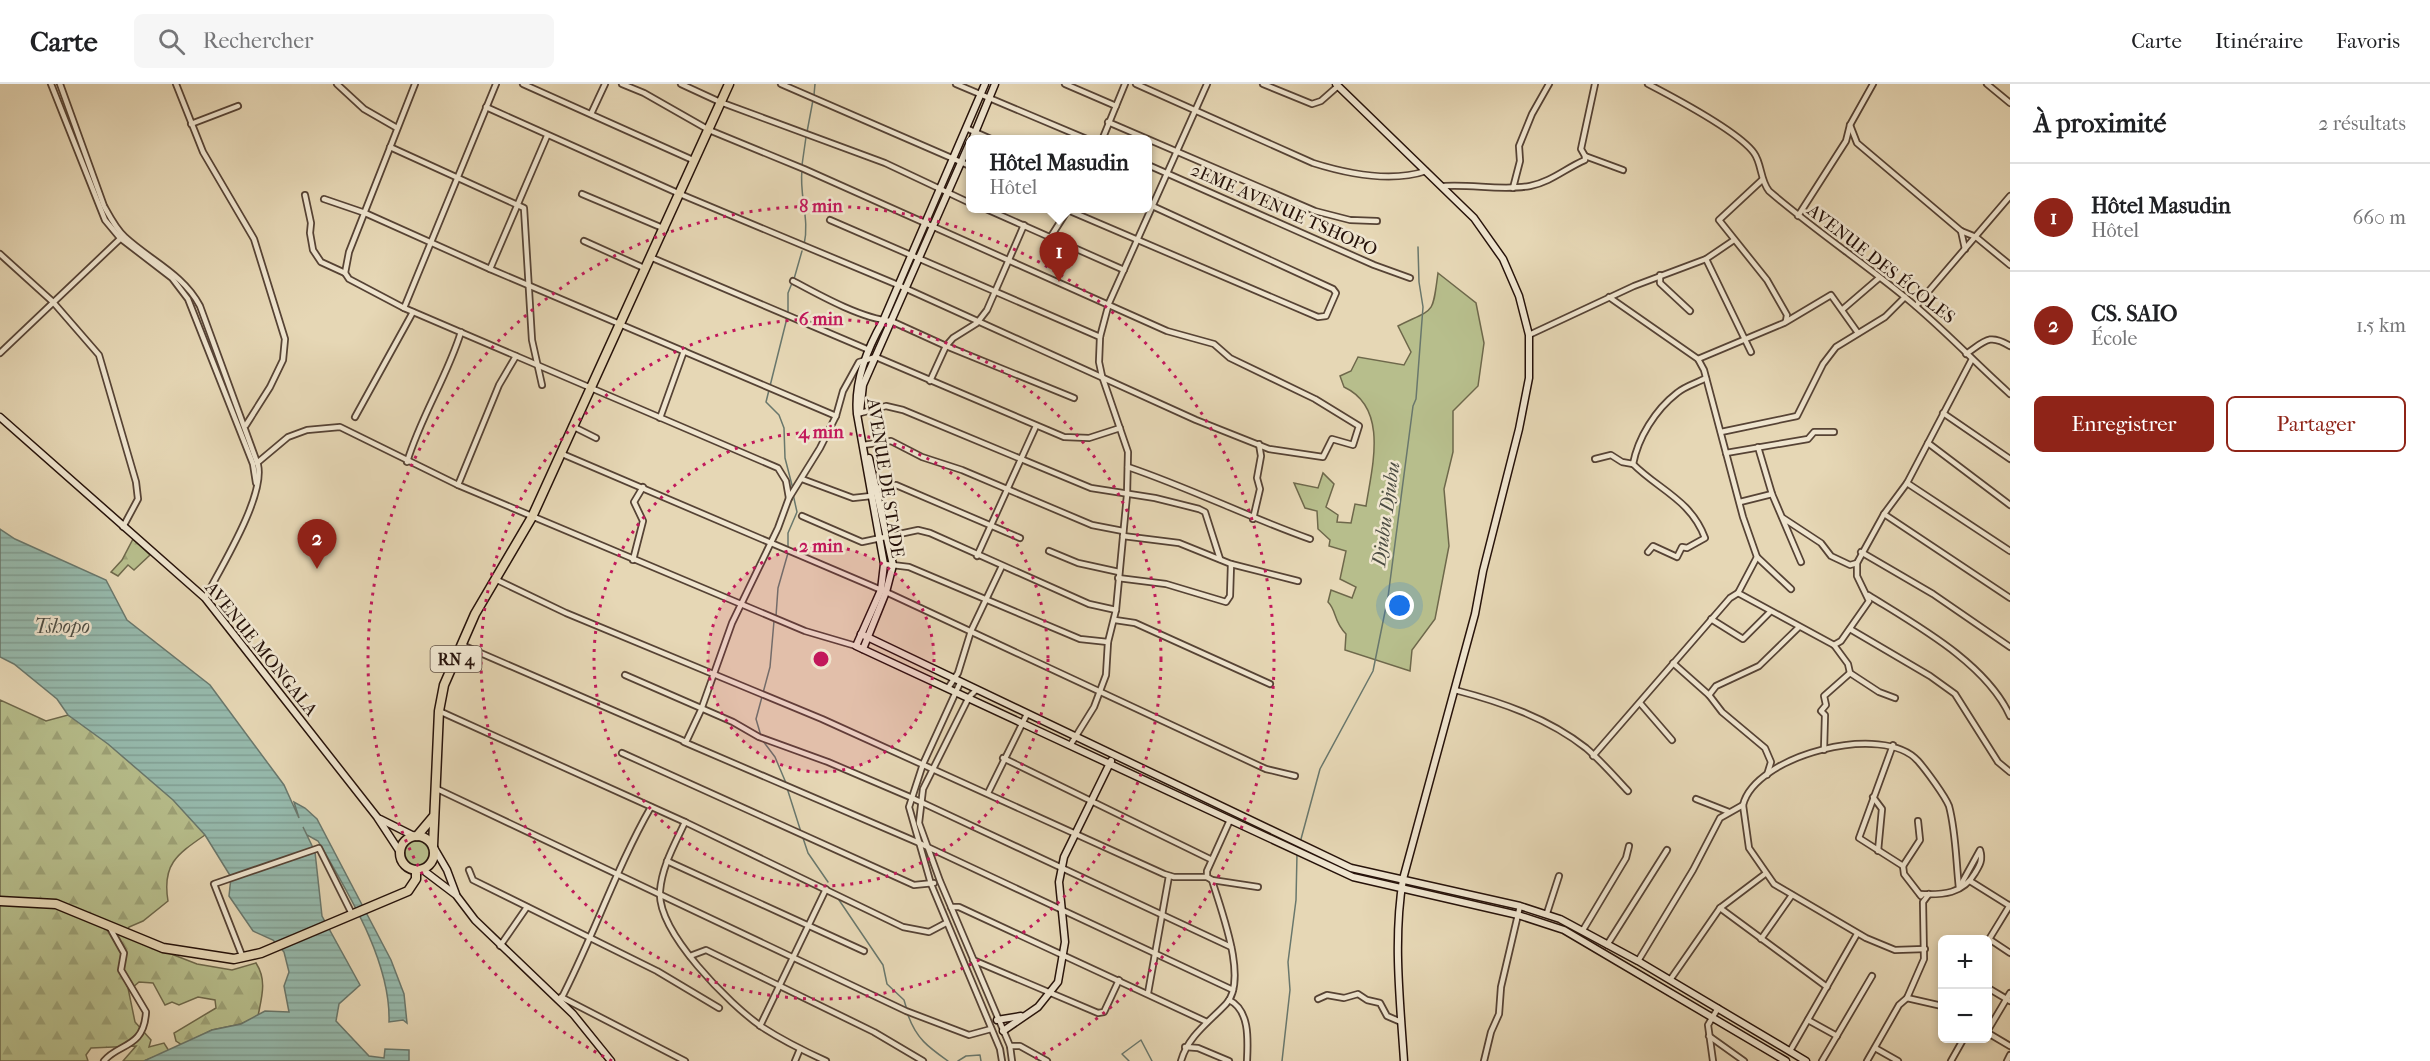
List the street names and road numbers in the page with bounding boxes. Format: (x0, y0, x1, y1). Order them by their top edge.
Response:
street label: 2EME AVENUE TSHOPO (1187, 159, 1381, 261)
street label: AVENUE DES ÉCOLES (1802, 198, 1960, 328)
street label: AVENUE DE STADE (862, 396, 908, 559)
street label: AVENUE MONGALA (200, 577, 322, 721)
road number: RN 4 (430, 646, 482, 672)

